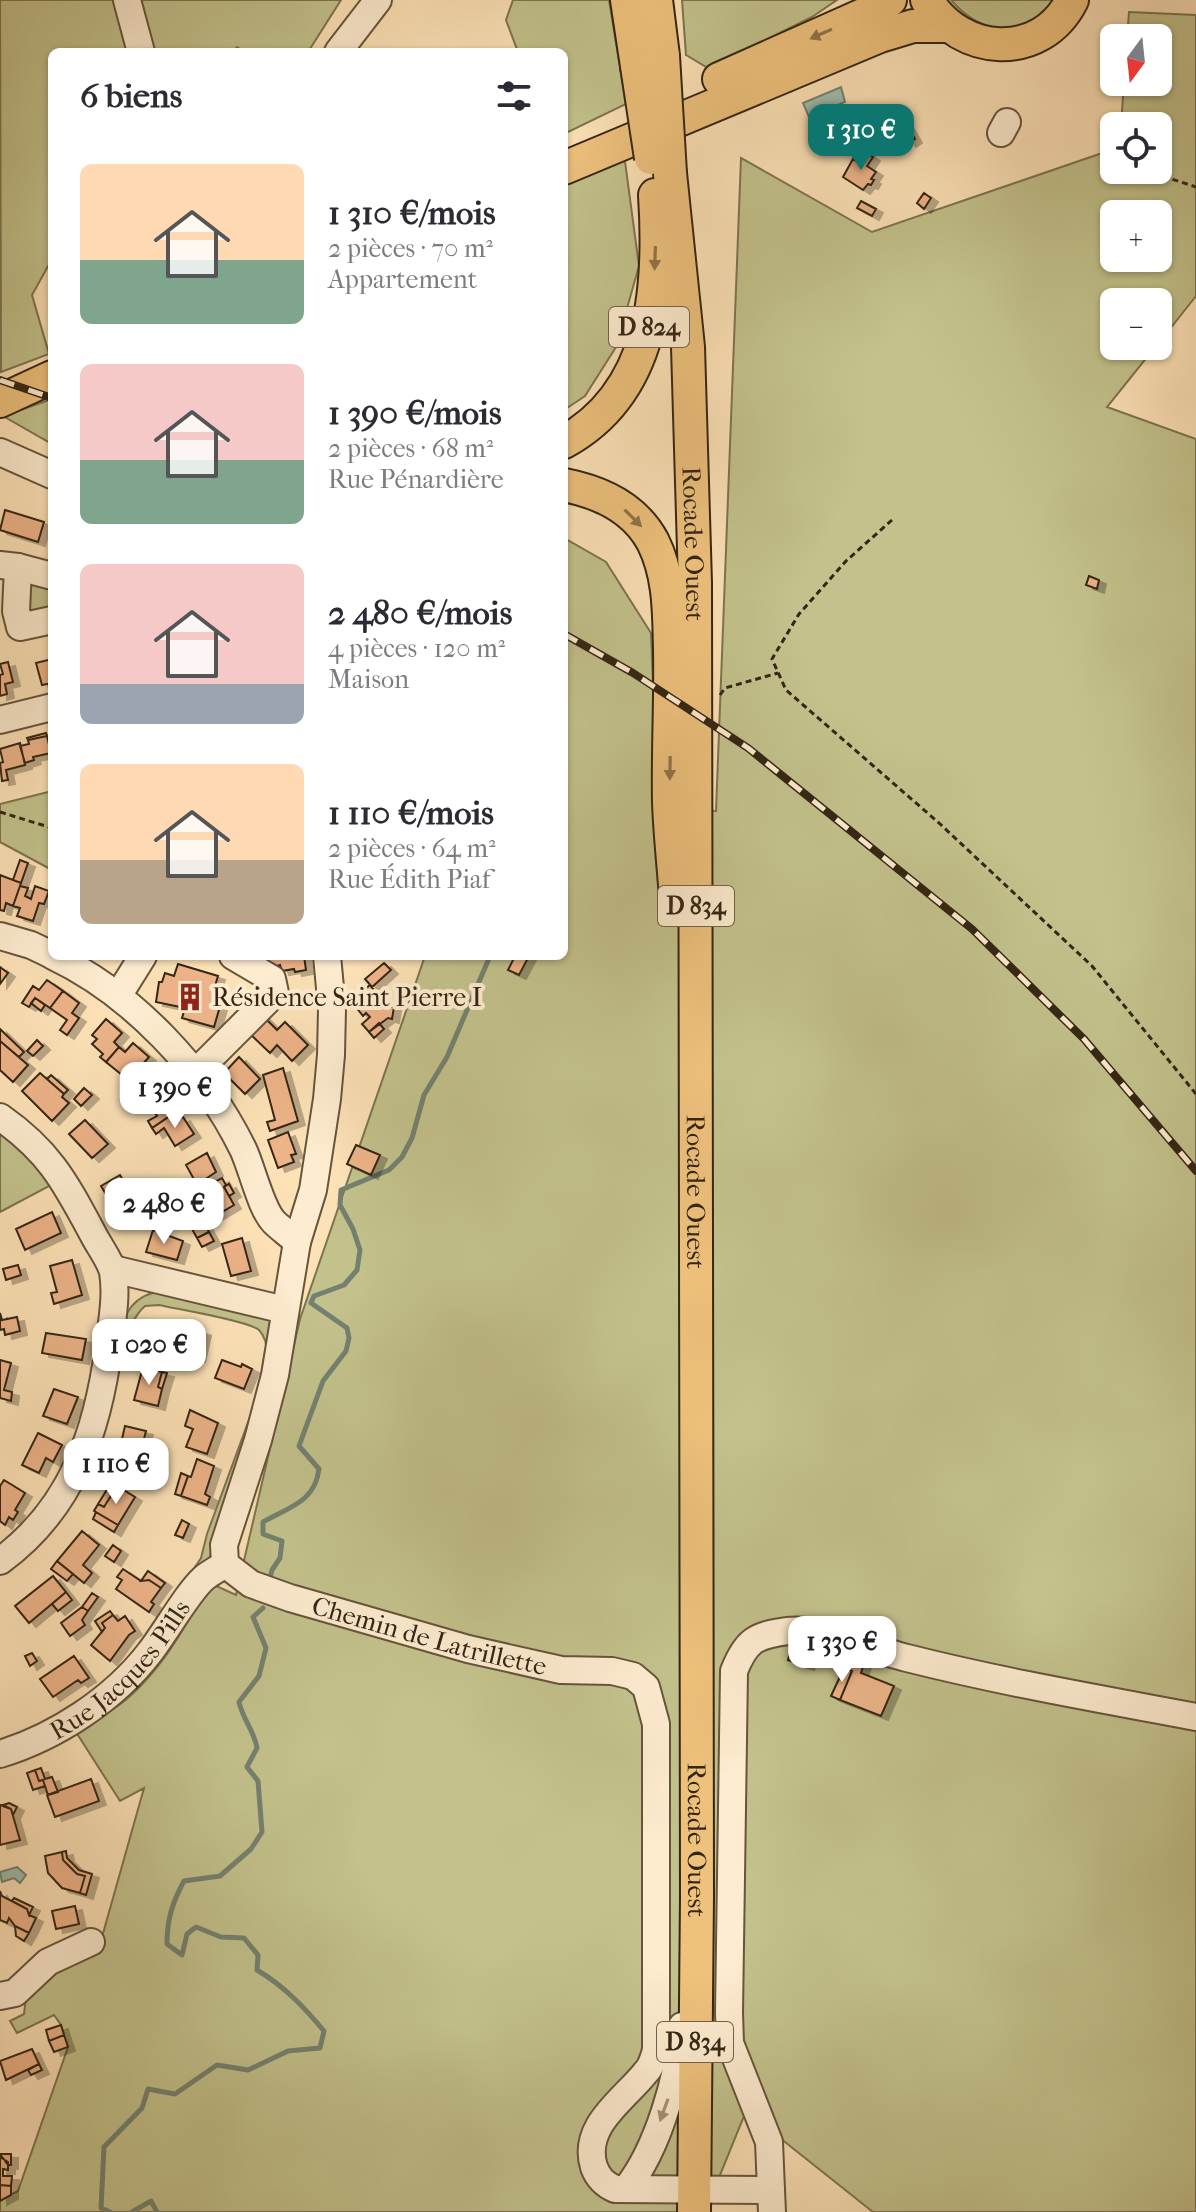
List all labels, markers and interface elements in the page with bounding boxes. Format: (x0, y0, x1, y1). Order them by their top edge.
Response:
north arrow (1100, 24, 1172, 96)
map controls (1100, 24, 1172, 360)
one-way arrow (809, 28, 832, 41)
icon: filters (492, 74, 536, 118)
text: 6 biens (80, 76, 182, 116)
pin: 1 310 € (787, 104, 935, 172)
button: locate (1100, 112, 1172, 184)
text: 1 310 € (826, 114, 896, 145)
text: 1 310 €/mois (328, 193, 496, 233)
icon: home (144, 196, 240, 292)
button: + (1100, 200, 1172, 272)
text: 2 pièces · 70 m² (328, 233, 493, 264)
one-way arrow (648, 246, 661, 271)
text: Appartement (328, 264, 477, 295)
button: − (1100, 288, 1172, 360)
road number: D 824 (609, 307, 689, 347)
text: 1 390 €/mois (328, 393, 501, 433)
icon: home (144, 396, 240, 492)
text: 2 pièces · 68 m² (328, 433, 493, 464)
text: Rue Pénardière (328, 464, 504, 495)
street label: Rocade Ouest (676, 466, 710, 622)
one-way arrow (623, 508, 642, 527)
text: 2 480 €/mois (328, 593, 512, 633)
icon: home (144, 596, 240, 692)
text: 4 pièces · 120 m² (328, 633, 505, 664)
text: Maison (328, 664, 409, 695)
one-way arrow (663, 756, 676, 781)
text: 1 110 €/mois (328, 793, 494, 833)
icon: home (144, 796, 240, 892)
text: 2 pièces · 64 m² (328, 833, 495, 864)
text: Rue Édith Piaf (328, 864, 490, 895)
road number: D 834 (658, 886, 734, 926)
building icon: Résidence Saint Pierre I (175, 982, 205, 1012)
place label: Résidence Saint Pierre I (212, 982, 482, 1013)
pin: 1 390 € (101, 1062, 249, 1130)
text: 1 390 € (138, 1072, 212, 1103)
street label: Rocade Ouest (680, 1115, 711, 1270)
pin: 2 480 € (90, 1178, 238, 1246)
text: 2 480 € (123, 1188, 205, 1219)
pin: 1 020 € (75, 1319, 223, 1387)
text: 1 020 € (110, 1329, 188, 1360)
pin: 1 110 € (42, 1438, 190, 1506)
text: 1 110 € (82, 1448, 150, 1479)
street label: Chemin de Latrillette (308, 1590, 550, 1682)
street label: Rue Jacques Pills (44, 1594, 197, 1747)
pin: 1 330 € (768, 1616, 916, 1684)
text: 1 330 € (806, 1626, 878, 1657)
street label: Rocade Ouest (681, 1763, 712, 1918)
road number: D 834 (657, 2022, 733, 2062)
one-way arrow (657, 2098, 670, 2122)

